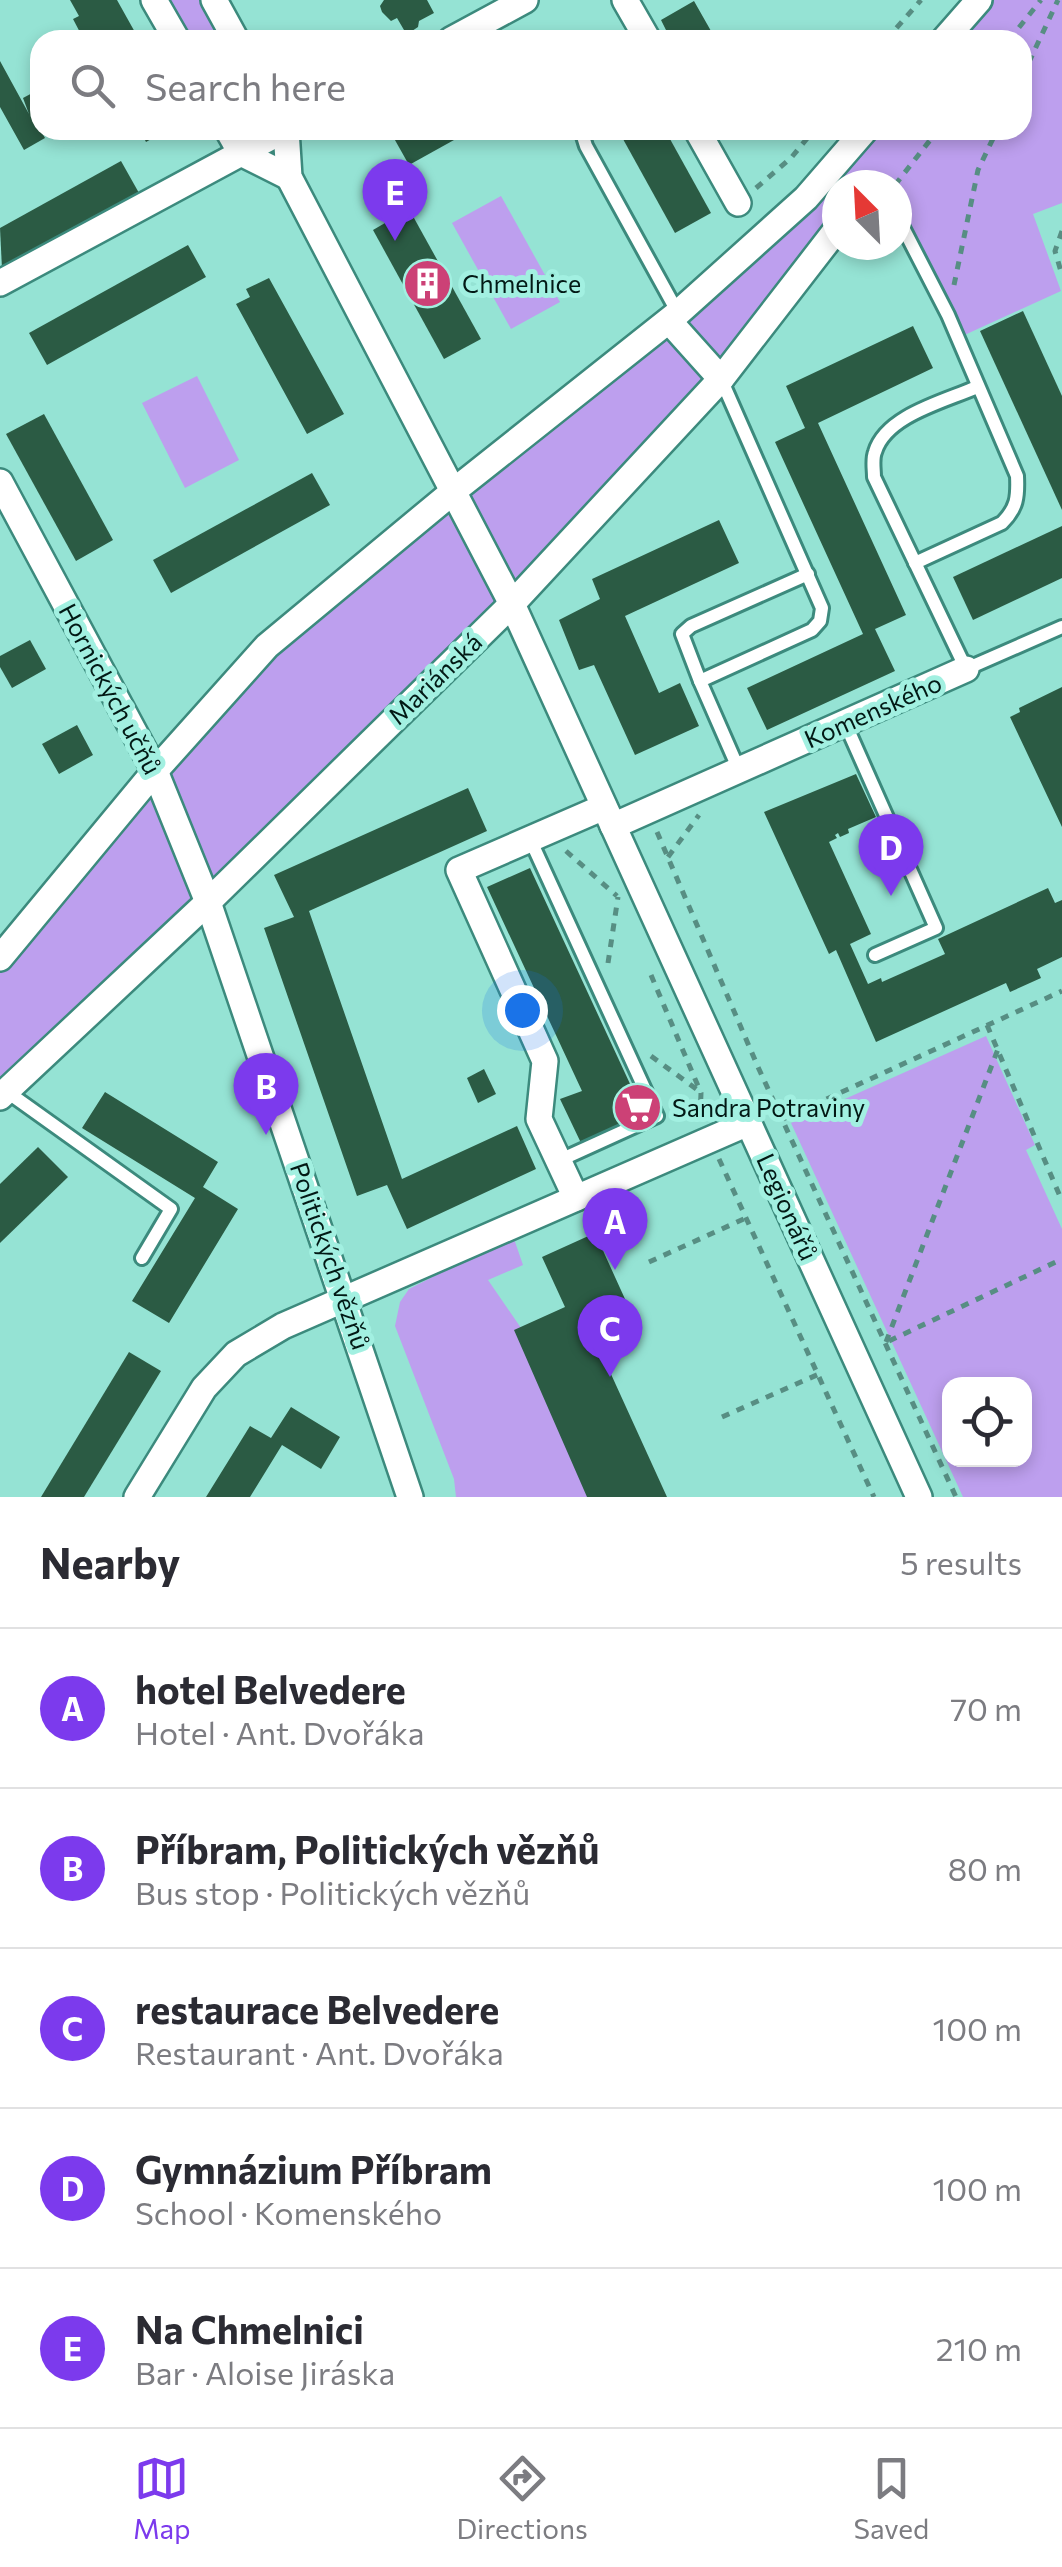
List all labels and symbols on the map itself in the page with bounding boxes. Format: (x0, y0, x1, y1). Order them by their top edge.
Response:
pin: E (362, 158, 428, 241)
north arrow (822, 170, 912, 260)
building icon: Chmelnice (401, 258, 453, 310)
place label: Chmelnice (462, 268, 581, 298)
street label: Hornických učňů (53, 598, 168, 779)
street label: Mariánská (381, 626, 487, 730)
street label: Komenského (799, 666, 946, 754)
pin: D (858, 814, 924, 896)
your location (497, 985, 548, 1036)
pin: B (234, 1052, 298, 1135)
supermarket icon: Sandra Potraviny (611, 1082, 663, 1134)
place label: Sandra Potraviny (672, 1092, 865, 1122)
street label: Legionářů (751, 1149, 825, 1265)
street label: Politických vězňů (285, 1158, 377, 1353)
pin: A (582, 1188, 648, 1270)
pin: C (578, 1294, 642, 1377)

